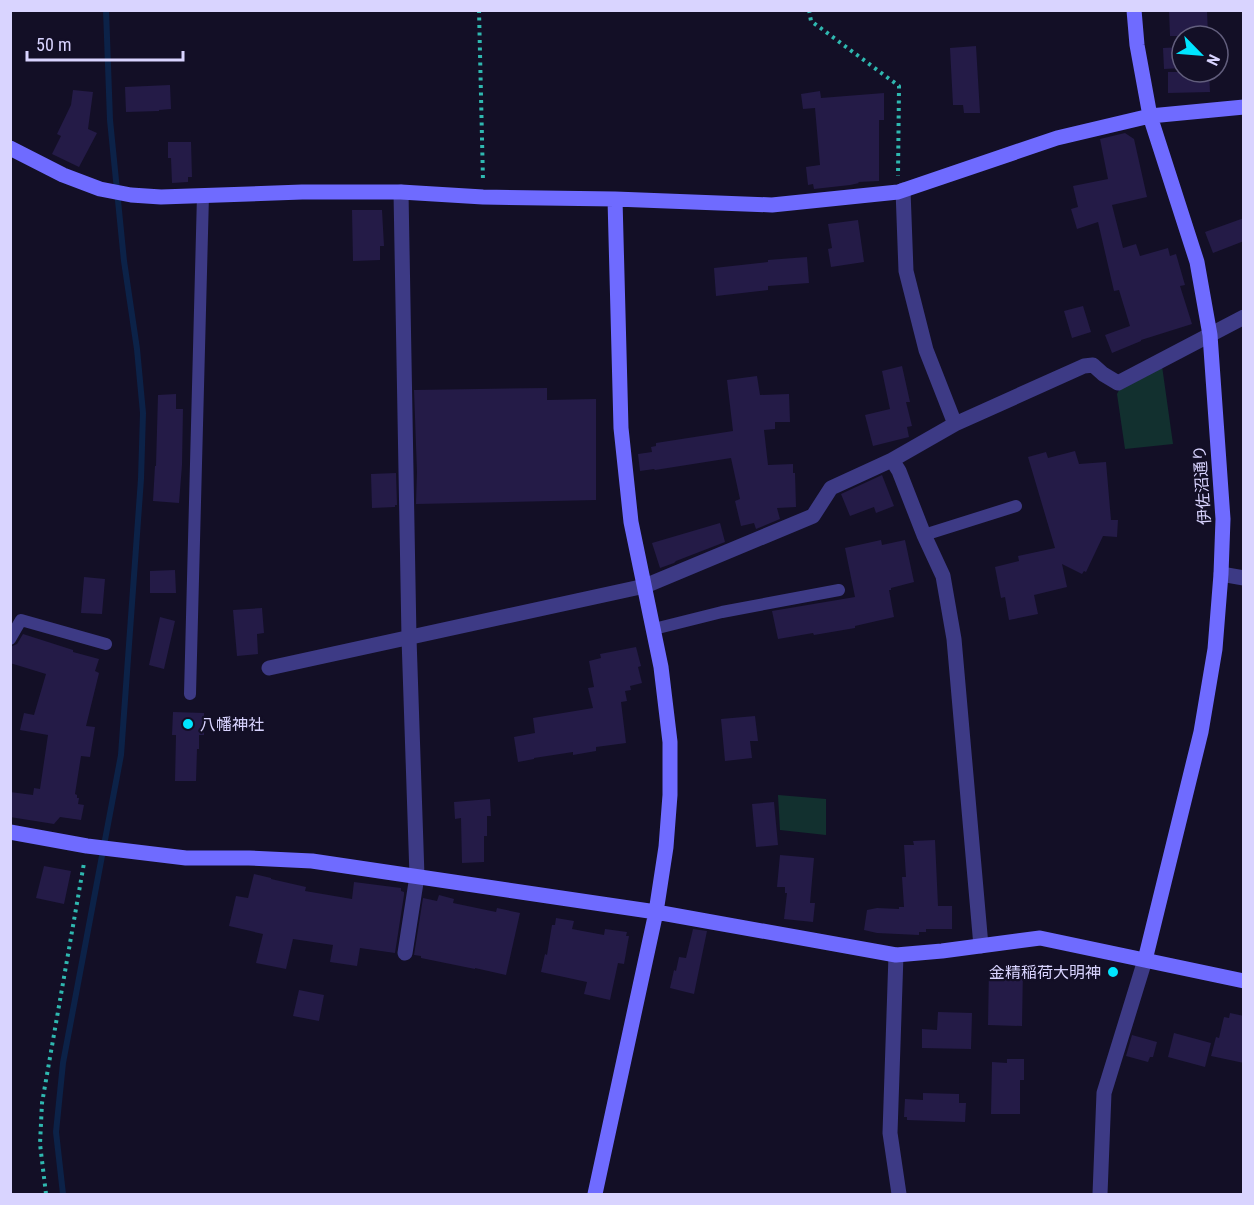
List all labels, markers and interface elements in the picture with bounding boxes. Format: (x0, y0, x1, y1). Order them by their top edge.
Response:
scale bar (27, 24, 183, 62)
north arrow (1170, 24, 1230, 84)
text: 50 m (36, 34, 71, 55)
text: N (1202, 52, 1224, 69)
street label: 伊佐沼通り (1190, 444, 1214, 526)
place label: 八幡神社 (200, 715, 264, 734)
marker: 八幡神社 (181, 717, 195, 731)
place label: 金精稲荷大明神 (989, 963, 1101, 982)
marker: 金精稲荷大明神 (1106, 965, 1120, 979)

